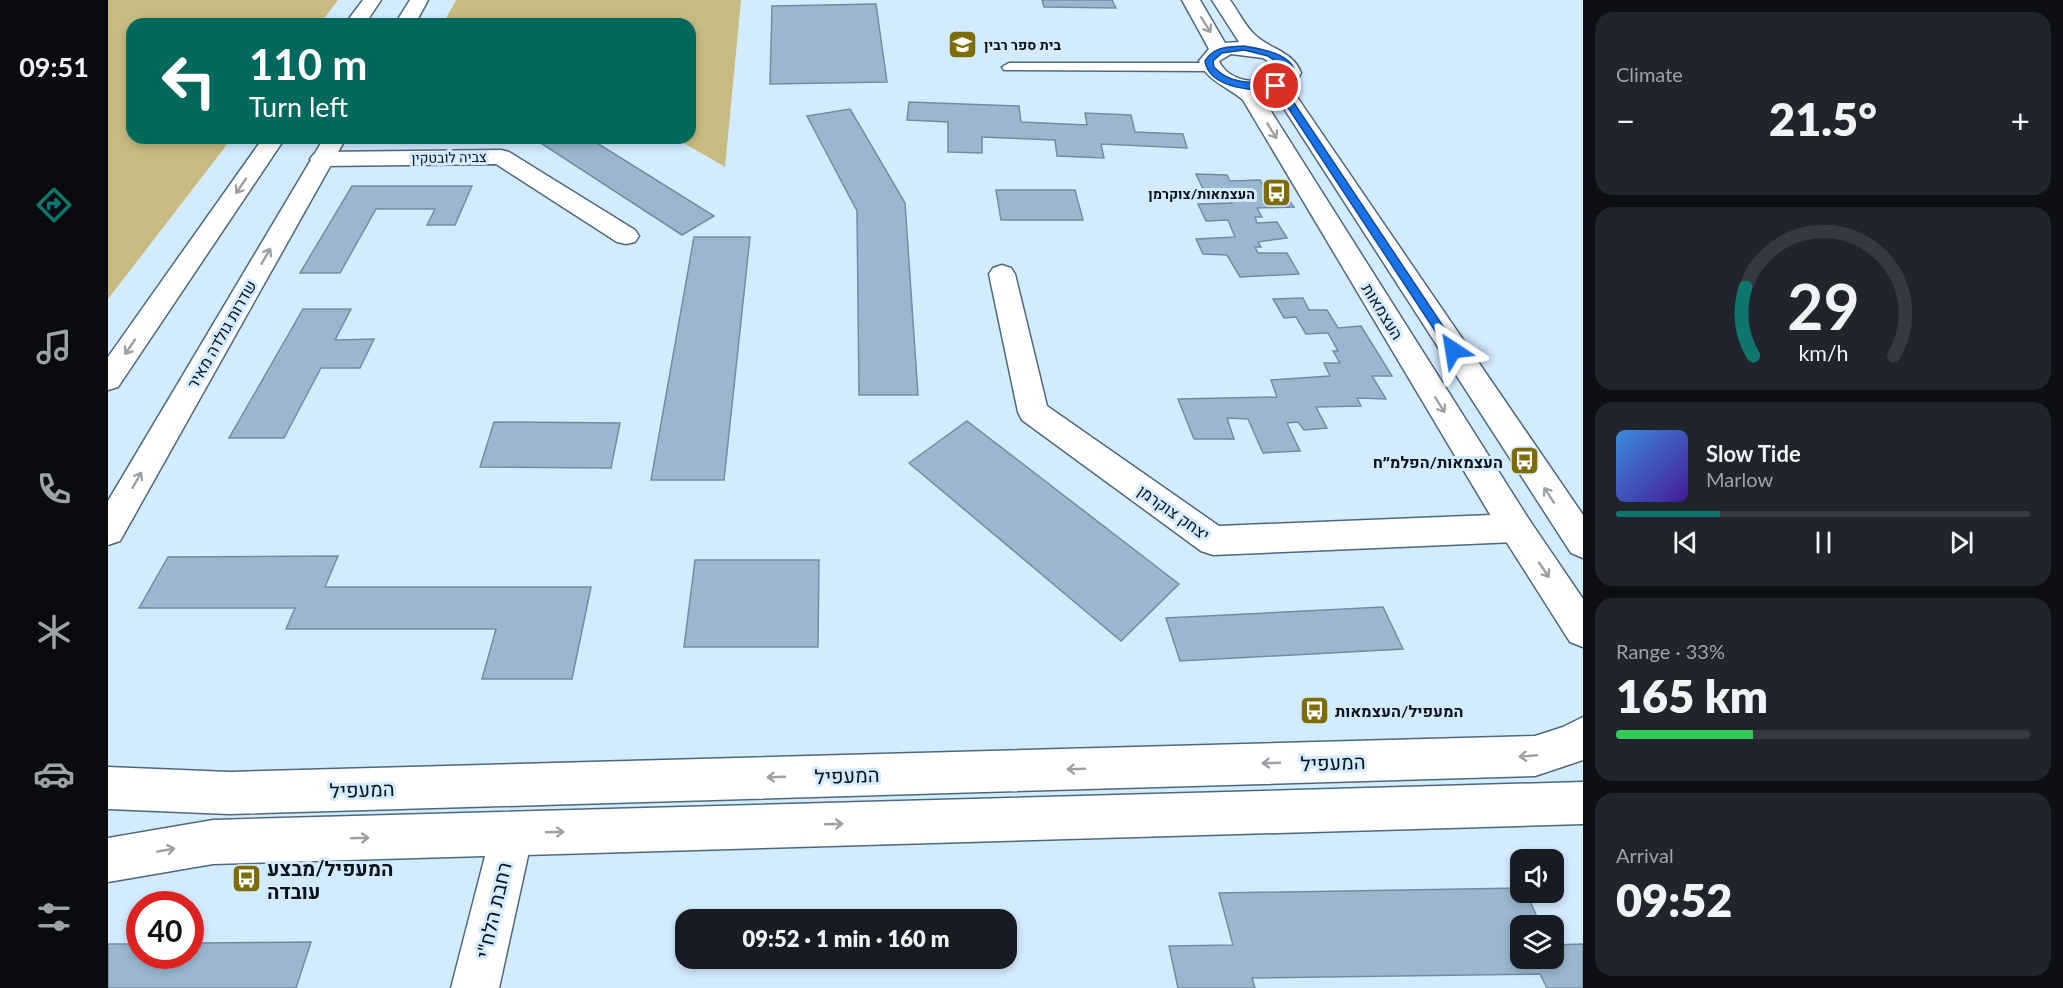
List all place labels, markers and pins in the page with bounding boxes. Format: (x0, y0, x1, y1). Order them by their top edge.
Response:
school or university icon: בית ספר רבין (947, 28, 979, 60)
place label: בית ספר רבין (984, 36, 1062, 53)
pin (1250, 60, 1301, 111)
bus stop icon: העצמאות/צוקרמן (1260, 177, 1292, 209)
place label: העצמאות/צוקרמן (1148, 185, 1255, 202)
bus stop icon: העצמאות/הפלמ״ח (1508, 445, 1540, 477)
place label: העצמאות/הפלמ״ח (1373, 452, 1503, 471)
bus stop icon: המעפיל/העצמאות (1298, 694, 1330, 726)
place label: המעפיל/העצמאות (1335, 701, 1464, 720)
place label: המעפיל/מבצע עובדה (267, 856, 393, 903)
bus stop icon: המעפיל/מבצע עובדה (230, 863, 262, 895)

